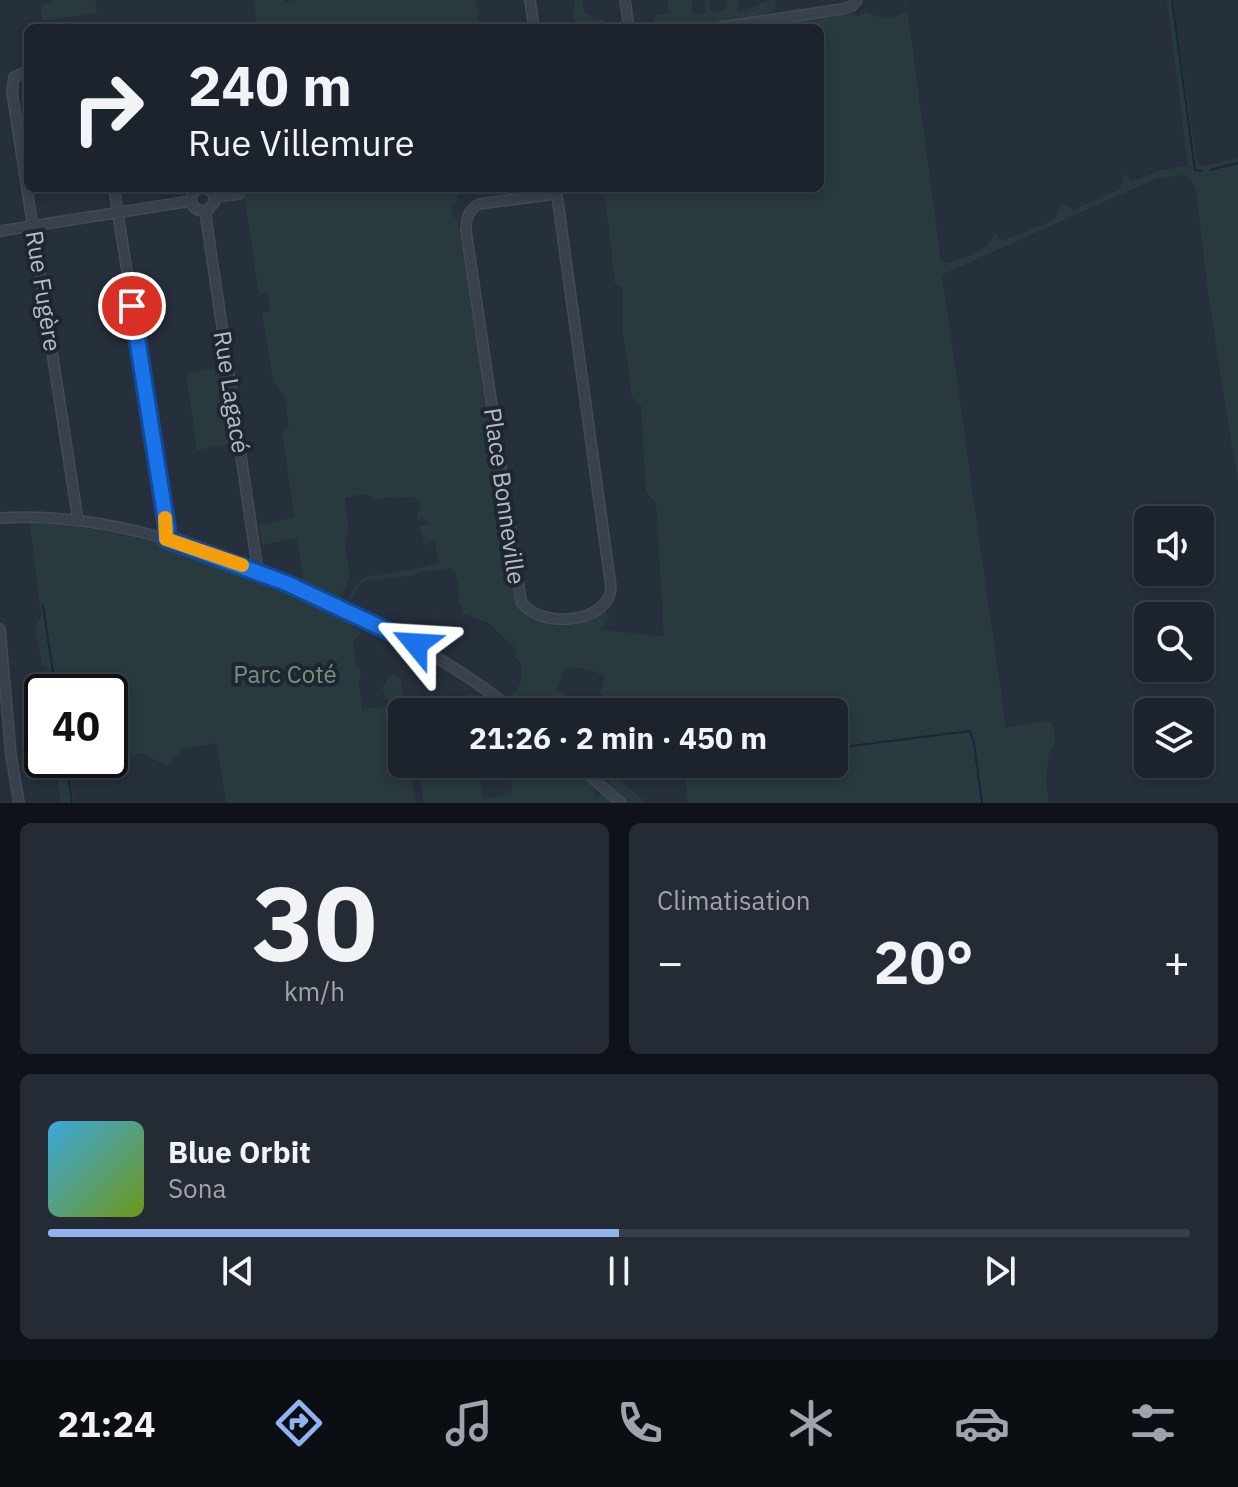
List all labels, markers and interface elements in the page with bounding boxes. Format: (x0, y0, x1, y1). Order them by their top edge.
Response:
text: 240 m (188, 49, 352, 121)
icon: right (56, 56, 160, 160)
text: Rue Villemure (188, 119, 415, 166)
street label: Rue Fugère (19, 228, 69, 354)
pin (98, 272, 166, 340)
icon: arrive (110, 284, 154, 328)
street label: Rue Lagacé (207, 329, 257, 455)
street label: Place Bonneville (477, 406, 533, 586)
map controls (1134, 506, 1214, 778)
button: sound (1134, 506, 1214, 586)
position arrow (374, 602, 458, 686)
button: search (1134, 602, 1214, 682)
park label: Parc Coté (233, 658, 337, 690)
speed limit sign: 40 (24, 674, 128, 778)
button: layers (1134, 698, 1214, 778)
text: 21:26 · 2 min · 450 m (469, 718, 767, 757)
text: 30 (252, 854, 377, 990)
text: Climatisation (657, 883, 810, 917)
text: 20° (873, 922, 974, 1001)
text: − (657, 933, 683, 990)
text: + (1164, 933, 1190, 990)
text: km/h (284, 974, 345, 1008)
text: Blue Orbit (168, 1132, 311, 1171)
text: Sona (168, 1171, 226, 1205)
icon: previous (216, 1249, 260, 1293)
icon: pause (597, 1249, 641, 1293)
icon: next (978, 1249, 1022, 1293)
icon: directions (271, 1395, 327, 1451)
icon: music (441, 1395, 497, 1451)
icon: phone (612, 1395, 668, 1451)
icon: climate (783, 1395, 839, 1451)
icon: car (954, 1395, 1010, 1451)
icon: filters (1125, 1395, 1181, 1451)
text: 21:24 (57, 1400, 156, 1447)

